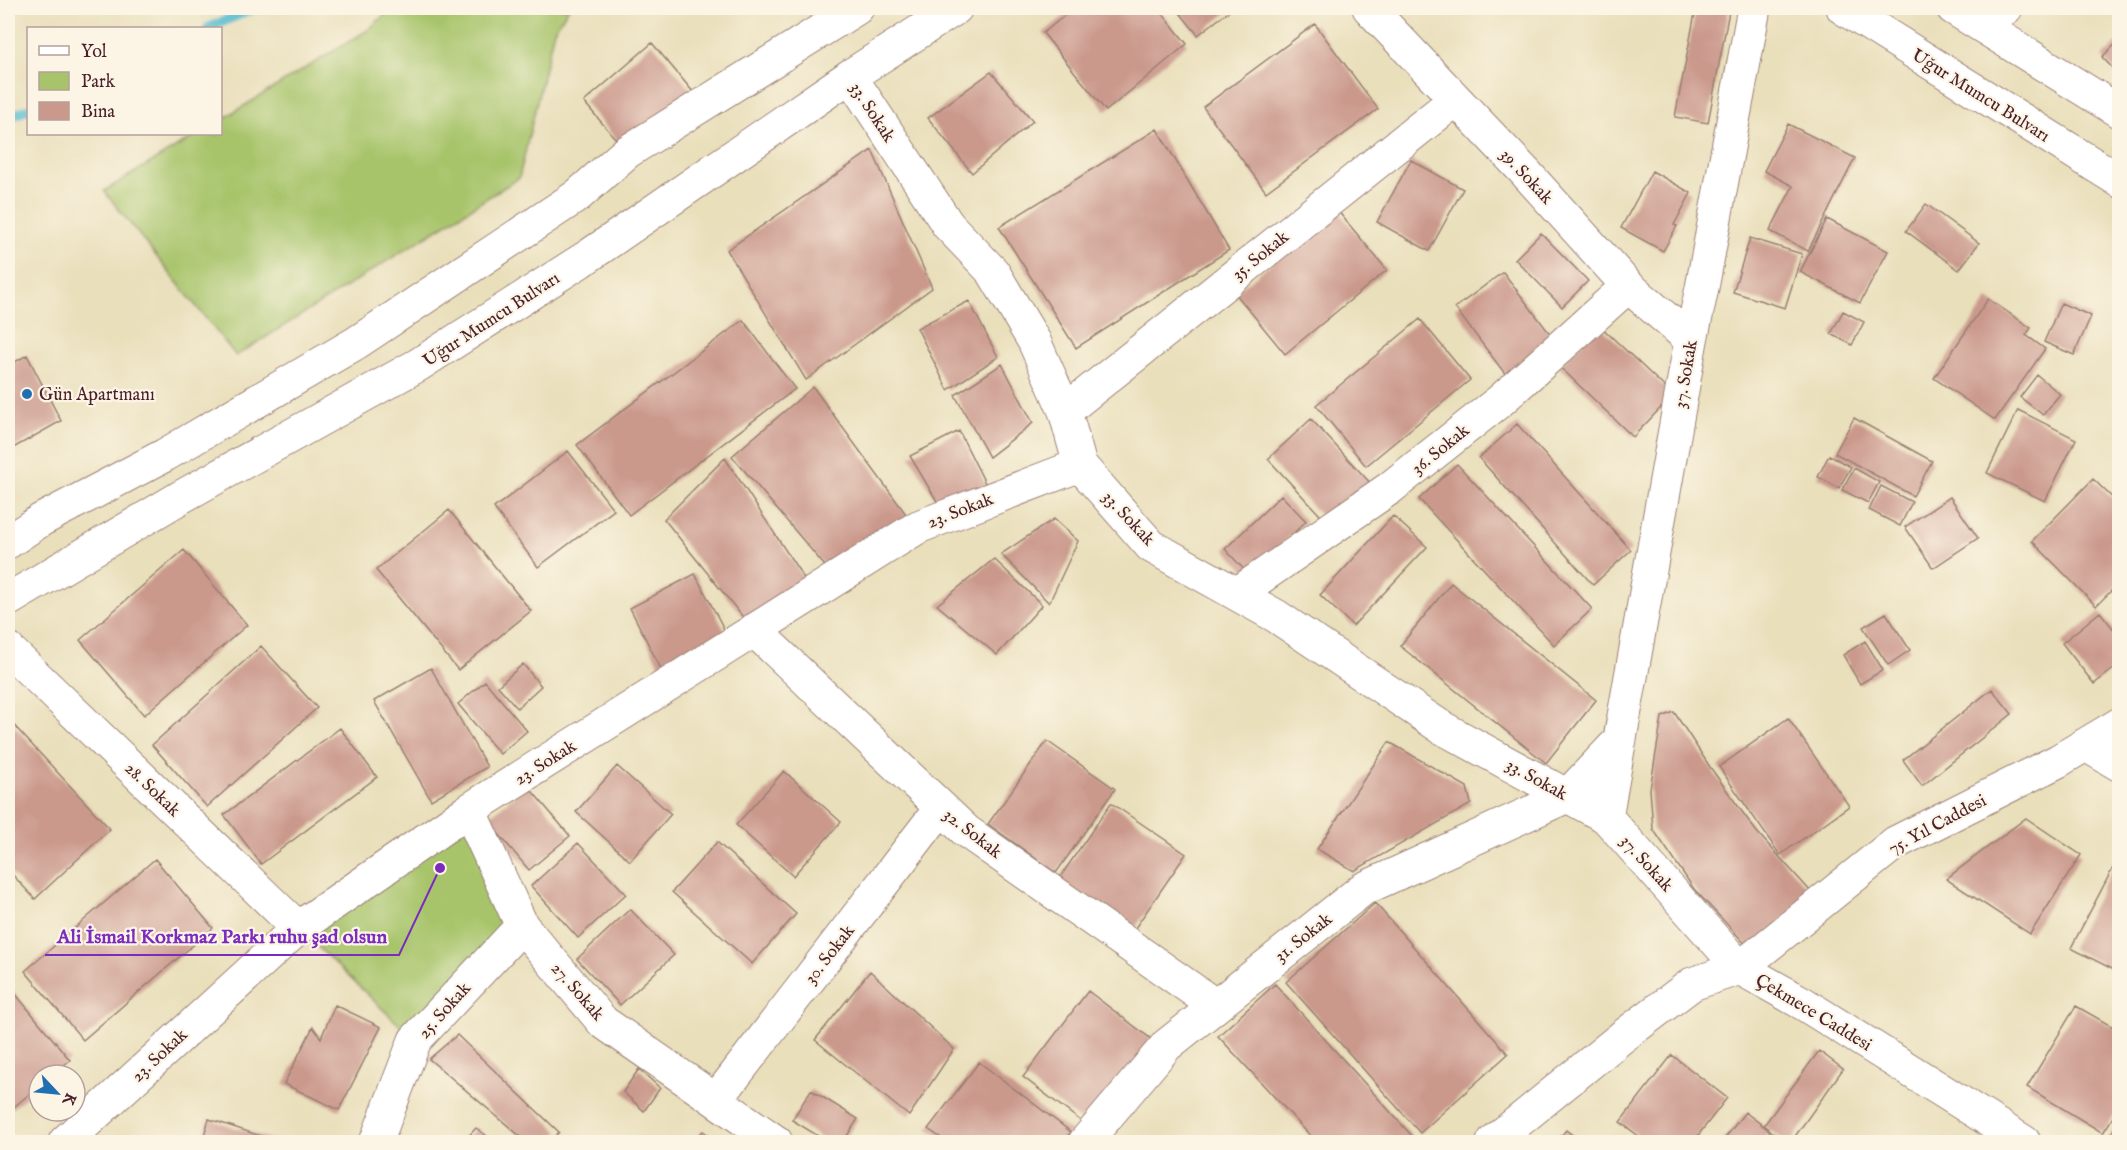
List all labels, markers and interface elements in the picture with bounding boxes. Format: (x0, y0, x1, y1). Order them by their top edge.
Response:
legend (27, 27, 222, 135)
text: Yol (81, 41, 107, 64)
street label: Uğur Mumcu Bulvarı (1907, 44, 2054, 148)
text: Park (81, 71, 116, 94)
street label: 33. Sokak (844, 78, 900, 148)
text: Bina (81, 101, 115, 124)
street label: 39. Sokak (1494, 144, 1558, 210)
street label: 35. Sokak (1228, 226, 1294, 286)
street label: Uğur Mumcu Bulvarı (419, 267, 565, 373)
street label: 37. Sokak (1669, 338, 1704, 410)
place label: Gün Apartmanı (39, 384, 155, 407)
marker: Gün Apartmanı (20, 387, 34, 401)
street label: 36. Sokak (1407, 420, 1475, 481)
street label: 33. Sokak (1097, 487, 1159, 552)
street label: 23. Sokak (924, 488, 997, 534)
street label: 23. Sokak (511, 735, 581, 791)
street label: 33. Sokak (1501, 754, 1572, 807)
street label: 28. Sokak (119, 758, 185, 823)
street label: 75. Yıl Caddesi (1885, 790, 1991, 861)
street label: 32. Sokak (938, 804, 1007, 865)
street label: 37. Sokak (1614, 831, 1678, 898)
street label: 31. Sokak (1270, 908, 1338, 968)
callout: Ali İsmail Korkmaz Parkı ruhu şad olsun (45, 917, 399, 955)
street label: 30. Sokak (800, 920, 861, 989)
text: Ali İsmail Korkmaz Parkı ruhu şad olsun (56, 925, 387, 950)
street label: 27. Sokak (545, 958, 609, 1026)
street label: Çekmece Caddesi (1751, 969, 1876, 1057)
street label: 25. Sokak (414, 978, 477, 1044)
street label: 23. Sokak (127, 1024, 193, 1088)
north arrow (27, 1063, 87, 1123)
text: K (57, 1089, 80, 1110)

